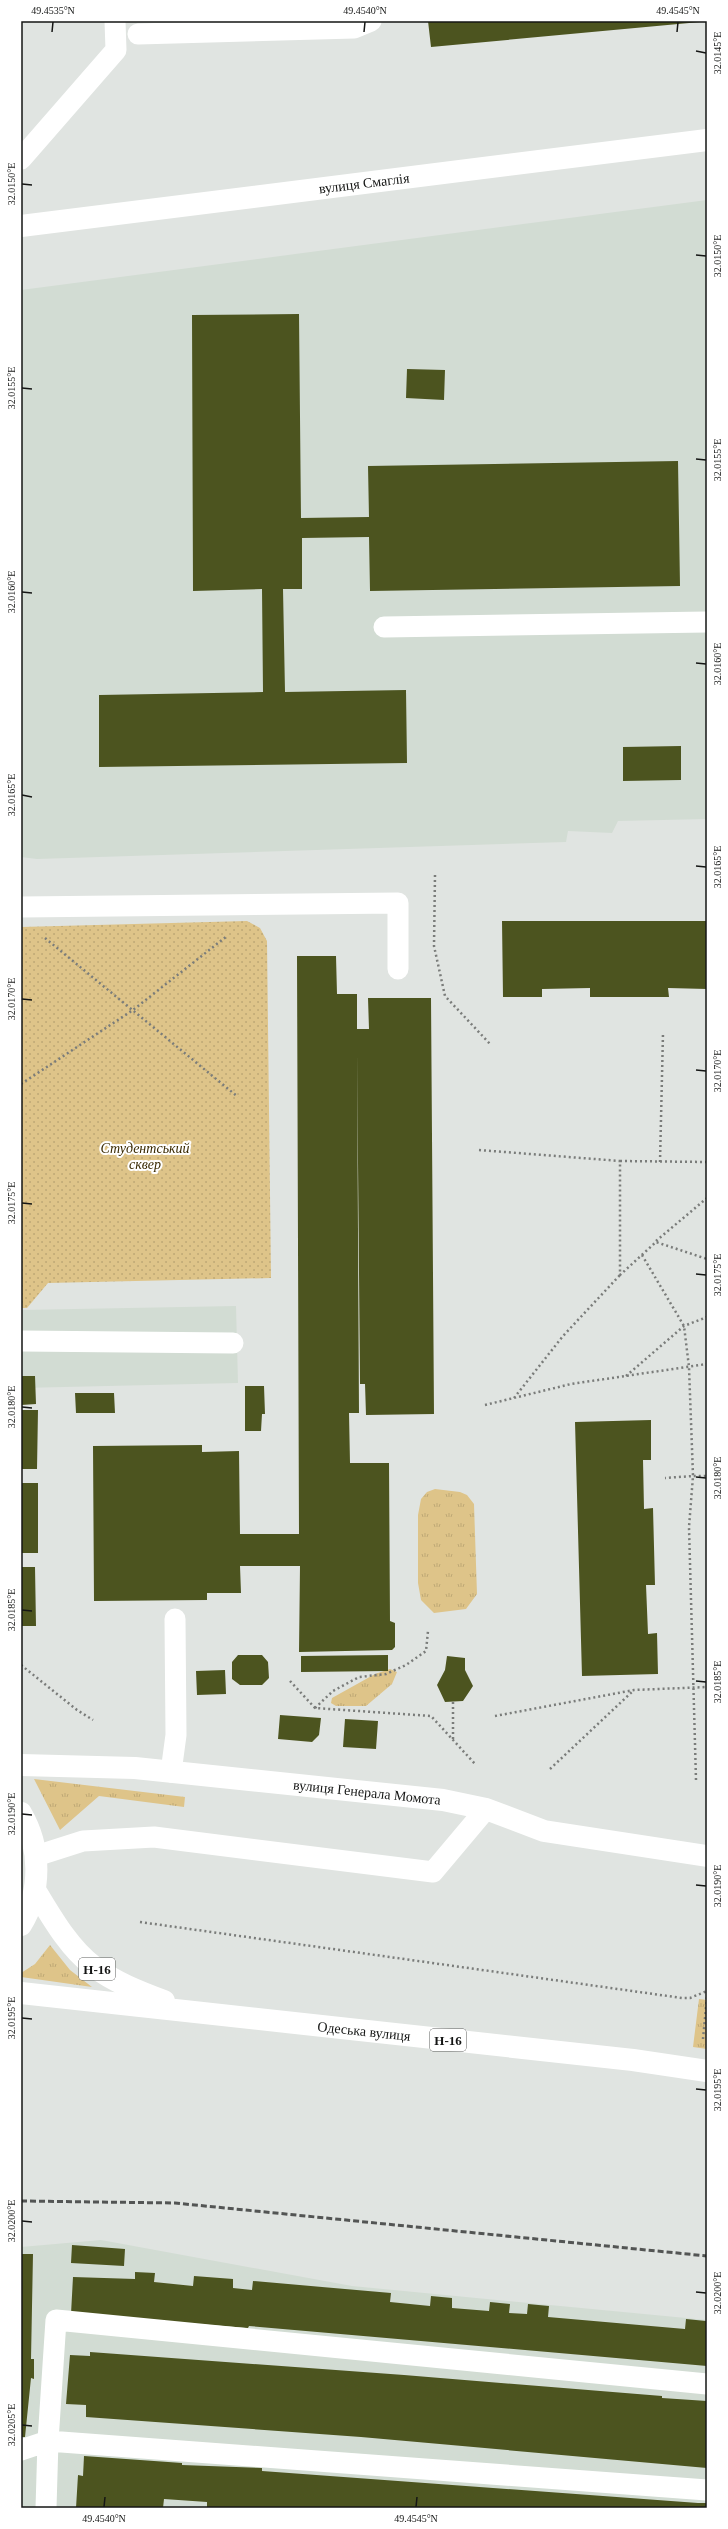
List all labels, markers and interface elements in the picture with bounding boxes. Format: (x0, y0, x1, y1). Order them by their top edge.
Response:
text: 49.4535°N (31, 5, 75, 16)
text: 49.4540°N (343, 5, 387, 16)
text: 49.4545°N (656, 5, 700, 16)
text: 32.0145°E (712, 32, 723, 74)
text: 32.0150°E (6, 163, 17, 205)
street label: вулиця Смаглія (318, 170, 411, 196)
text: 32.0150°E (712, 235, 723, 277)
text: 32.0155°E (6, 367, 17, 409)
text: 32.0155°E (712, 439, 723, 481)
text: 32.0160°E (6, 571, 17, 613)
text: 32.0160°E (712, 643, 723, 685)
text: 32.0165°E (6, 774, 17, 816)
text: 32.0165°E (712, 846, 723, 888)
text: 32.0170°E (6, 978, 17, 1020)
text: 32.0170°E (712, 1050, 723, 1092)
park label: Студентський сквер (100, 1141, 190, 1172)
text: 32.0175°E (6, 1182, 17, 1224)
text: 32.0175°E (712, 1254, 723, 1296)
text: 32.0180°E (6, 1386, 17, 1428)
text: 32.0180°E (712, 1457, 723, 1499)
text: 32.0185°E (6, 1589, 17, 1631)
text: 32.0185°E (712, 1661, 723, 1703)
street label: вулиця Генерала Момота (292, 1777, 442, 1808)
text: 32.0190°E (6, 1793, 17, 1835)
text: 32.0190°E (712, 1865, 723, 1907)
road number: Н-16 (79, 1958, 115, 1980)
text: 32.0195°E (6, 1997, 17, 2039)
street label: Одеська вулиця (317, 2019, 412, 2044)
road number: Н-16 (430, 2029, 466, 2051)
text: 32.0195°E (712, 2069, 723, 2111)
text: 32.0200°E (6, 2200, 17, 2242)
text: 32.0200°E (712, 2272, 723, 2314)
text: 32.0205°E (6, 2404, 17, 2446)
text: 49.4540°N (82, 2513, 126, 2524)
text: 49.4545°N (394, 2513, 438, 2524)

